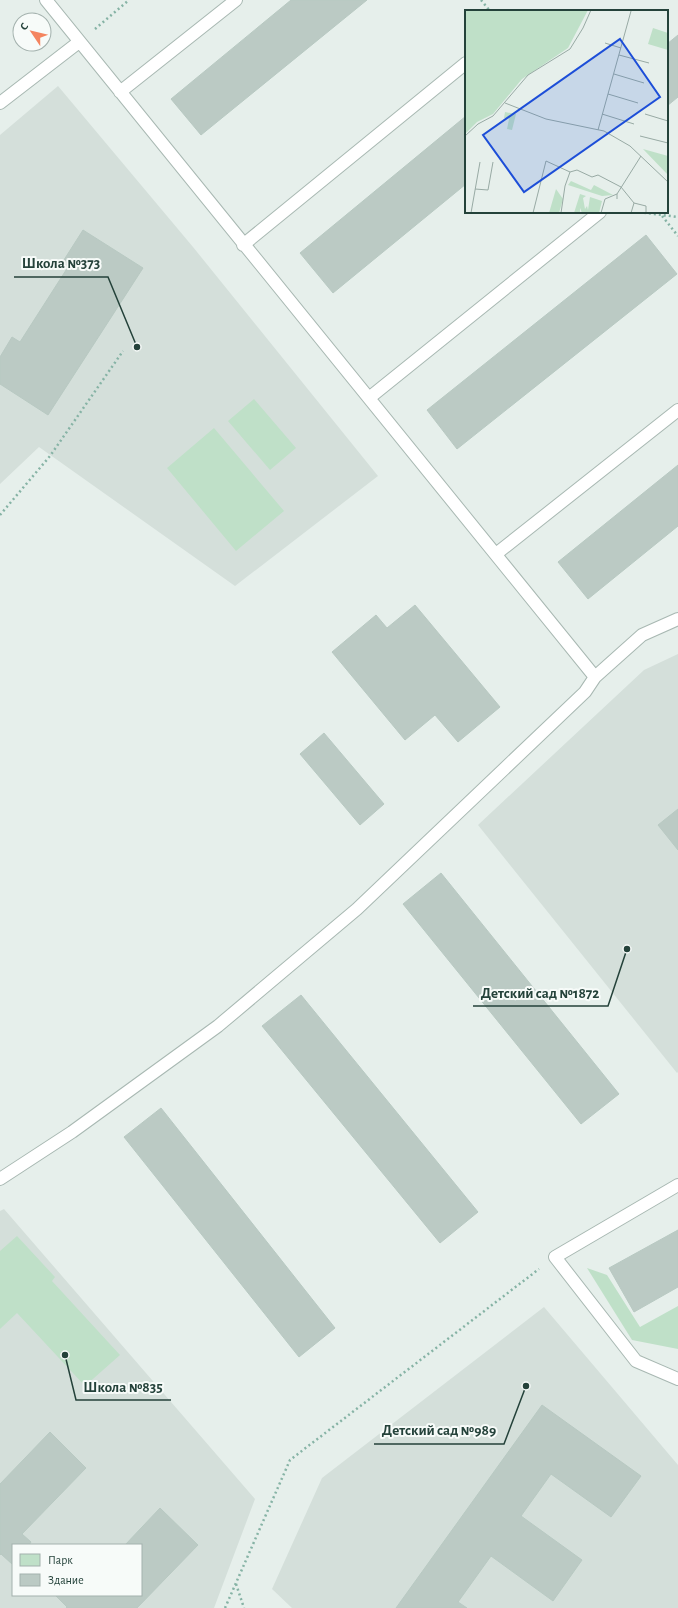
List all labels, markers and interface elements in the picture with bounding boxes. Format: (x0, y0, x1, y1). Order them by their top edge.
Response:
inset map (465, 10, 668, 213)
north arrow (12, 12, 52, 52)
text: С (18, 21, 30, 32)
callout: Школа №373 (14, 250, 108, 277)
text: Школа №373 (22, 256, 100, 271)
callout: Детский сад №1872 (473, 979, 608, 1006)
text: Детский сад №1872 (481, 986, 599, 1001)
callout: Школа №835 (76, 1373, 171, 1400)
text: Школа №835 (83, 1380, 163, 1395)
callout: Детский сад №989 (374, 1417, 504, 1444)
text: Детский сад №989 (382, 1423, 496, 1438)
legend (12, 1544, 142, 1596)
text: Парк (48, 1554, 73, 1566)
text: Здание (48, 1574, 84, 1586)

